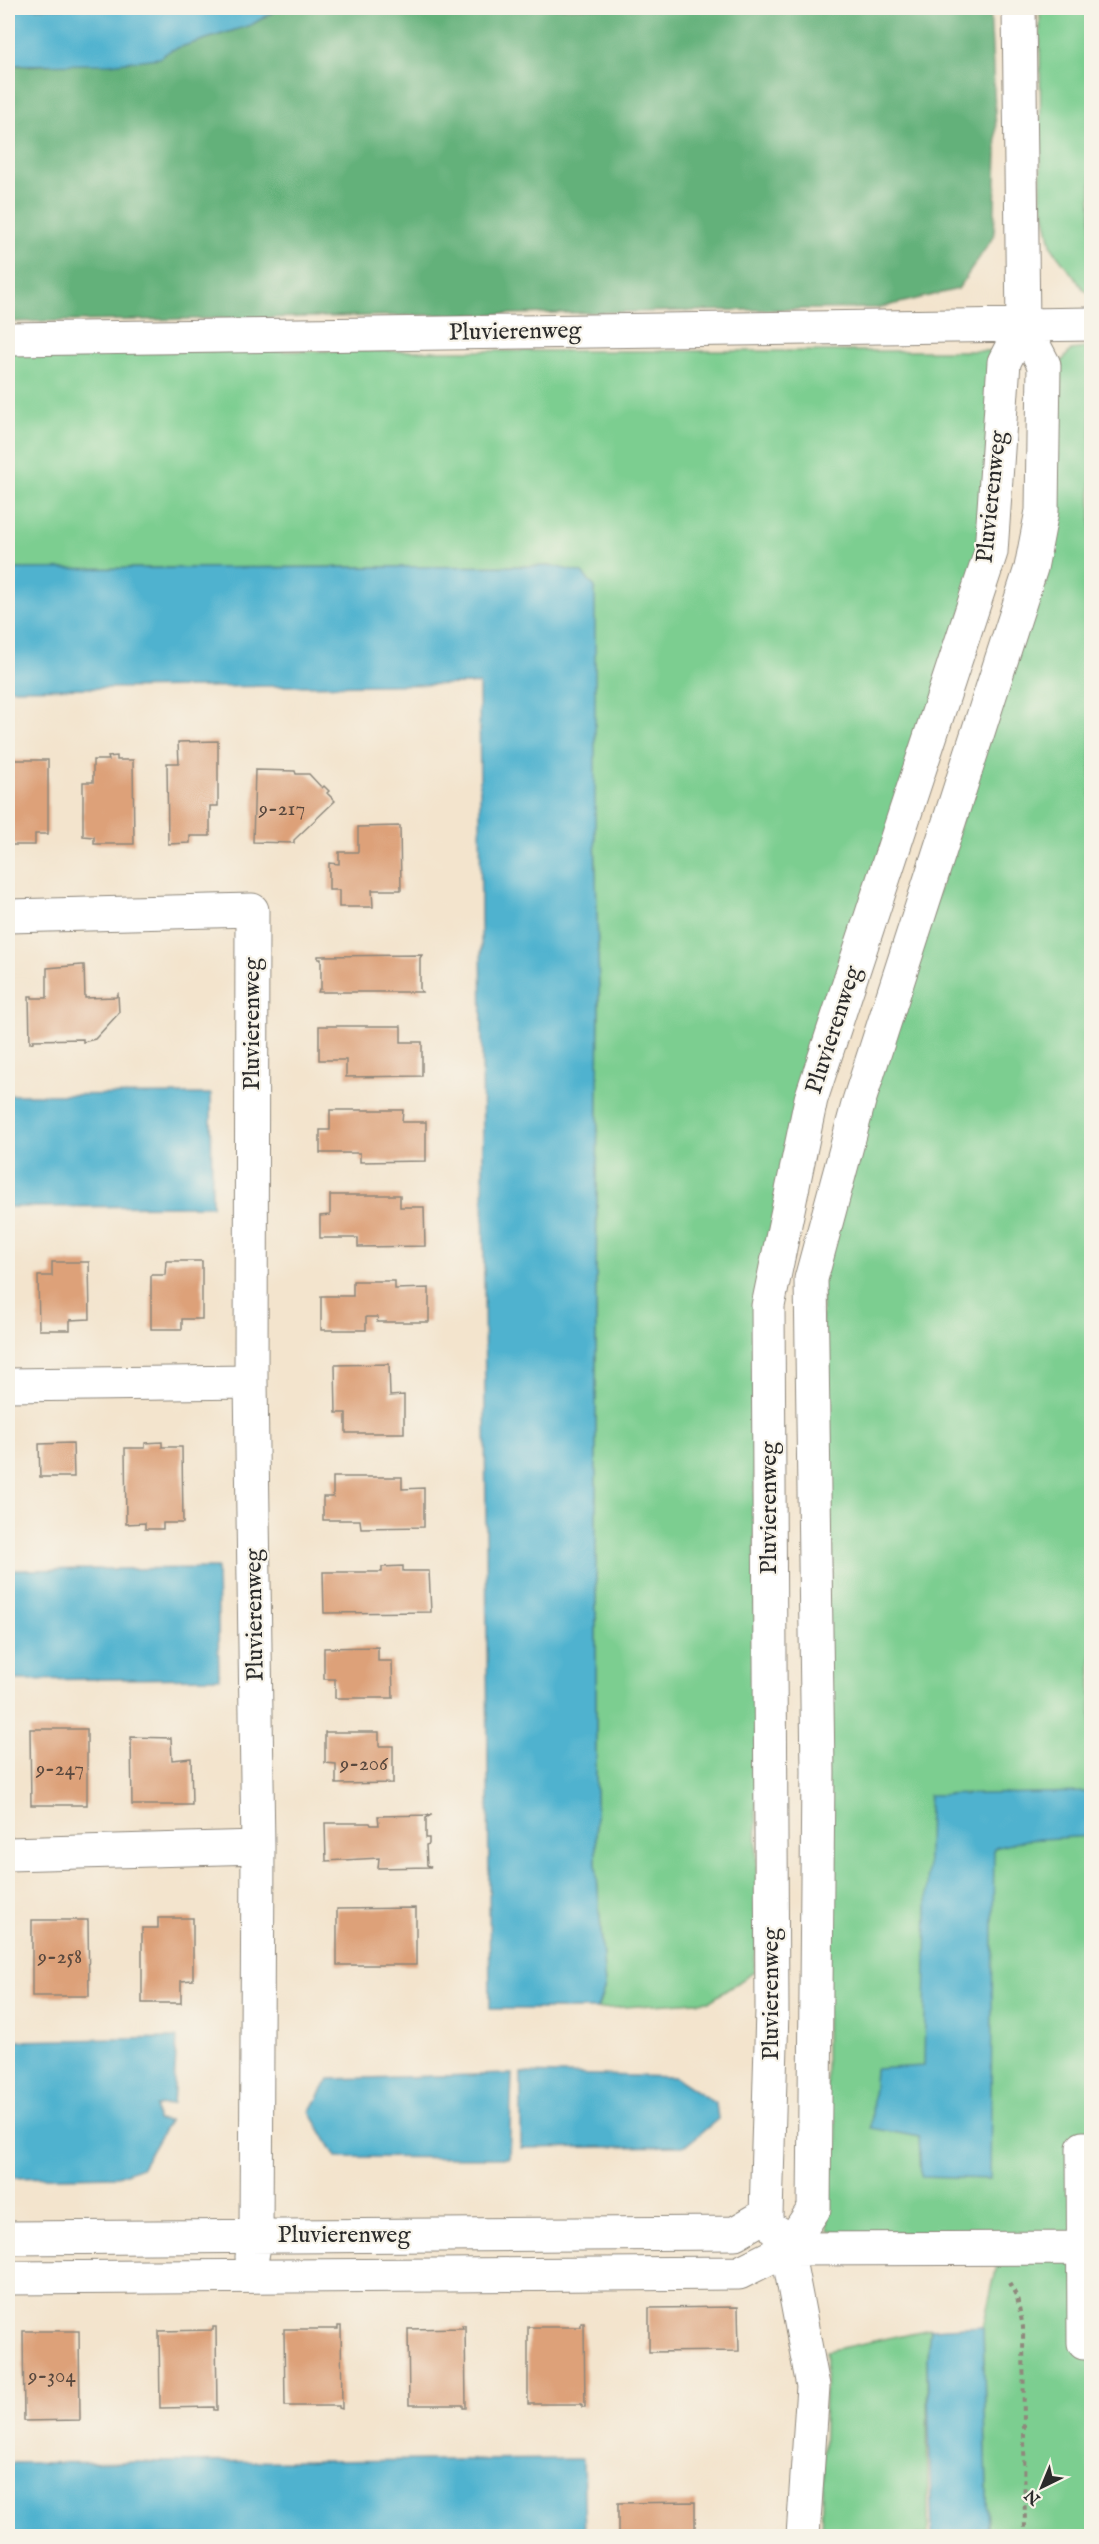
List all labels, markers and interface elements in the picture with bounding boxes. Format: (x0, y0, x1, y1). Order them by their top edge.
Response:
street label: Pluvierenweg (448, 315, 583, 349)
street label: Pluvierenweg (970, 428, 1014, 565)
house number: 9-217 (258, 796, 305, 823)
street label: Pluvierenweg (237, 957, 268, 1090)
street label: Pluvierenweg (799, 961, 870, 1098)
street label: Pluvierenweg (754, 1441, 785, 1574)
street label: Pluvierenweg (238, 1547, 272, 1682)
house number: 9-206 (339, 1751, 389, 1778)
house number: 9-247 (35, 1756, 84, 1783)
street label: Pluvierenweg (756, 1927, 787, 2060)
house number: 9-258 (37, 1944, 82, 1971)
street label: Pluvierenweg (278, 2220, 411, 2251)
house number: 9-304 (27, 2363, 76, 2390)
north arrow (1012, 2457, 1072, 2517)
text: N (1021, 2484, 1046, 2509)

